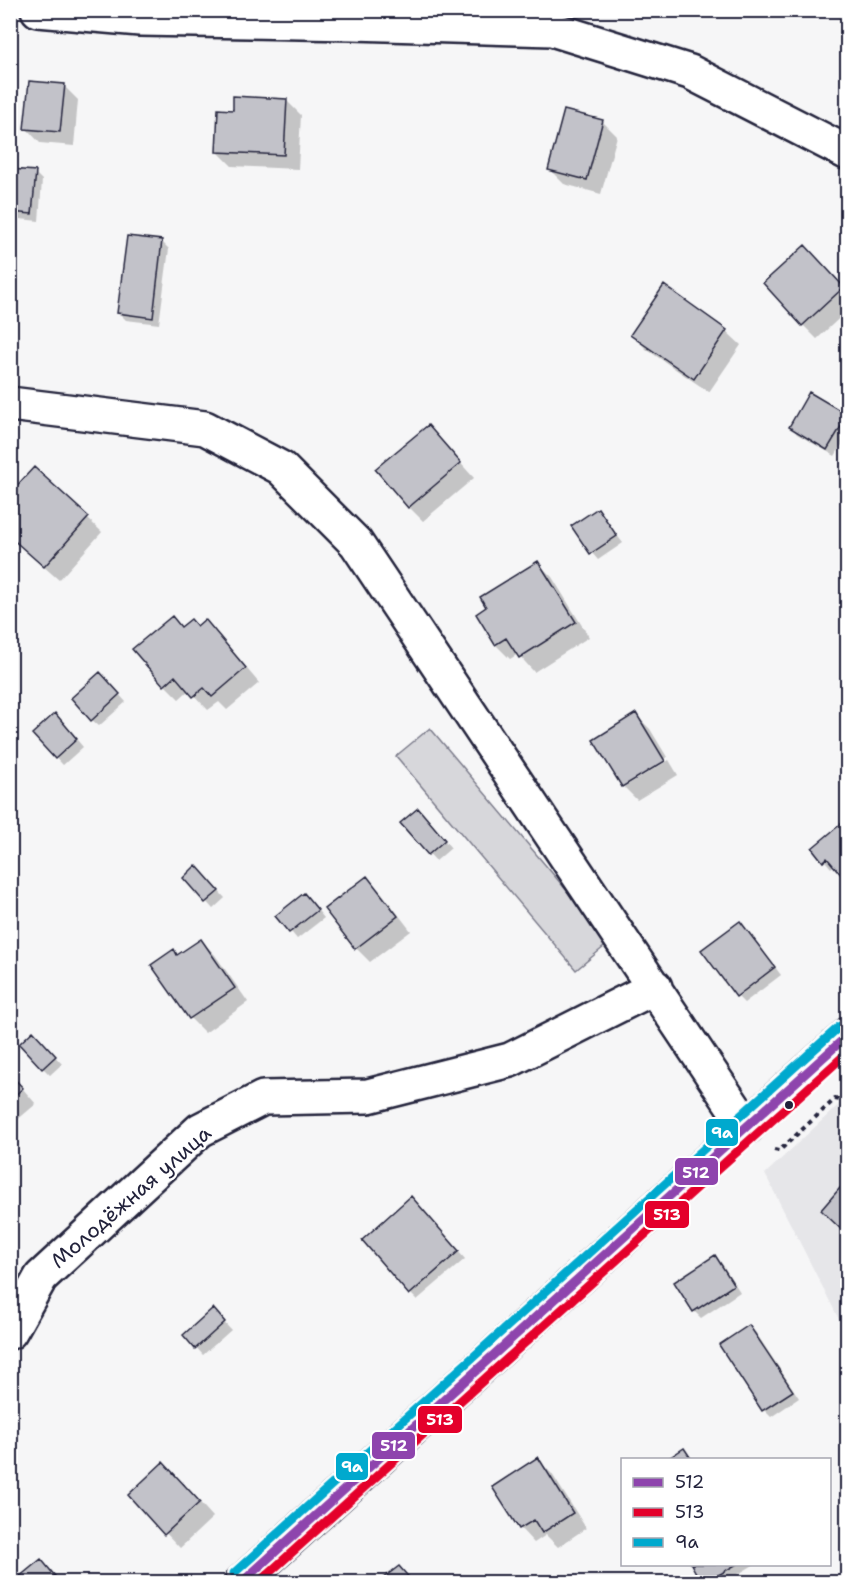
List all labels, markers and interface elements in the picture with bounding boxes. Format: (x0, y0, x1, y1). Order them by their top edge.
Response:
unlabelled marker (783, 1099, 795, 1111)
line badge: 9а (705, 1118, 739, 1147)
street label: Молодёжная улица (45, 1119, 217, 1275)
text: 9а (711, 1122, 733, 1143)
line badge: 512 (674, 1157, 719, 1186)
text: 512 (682, 1162, 710, 1183)
line badge: 513 (644, 1200, 690, 1229)
text: 513 (653, 1204, 681, 1225)
line badge: 513 (417, 1405, 463, 1434)
text: 513 (426, 1409, 454, 1430)
line badge: 512 (371, 1431, 416, 1460)
text: 512 (380, 1435, 408, 1456)
line badge: 9а (335, 1452, 369, 1481)
text: 9а (341, 1456, 363, 1477)
legend (621, 1458, 831, 1566)
text: 512 (675, 1470, 704, 1494)
text: 513 (675, 1500, 705, 1524)
text: 9а (675, 1530, 699, 1554)

